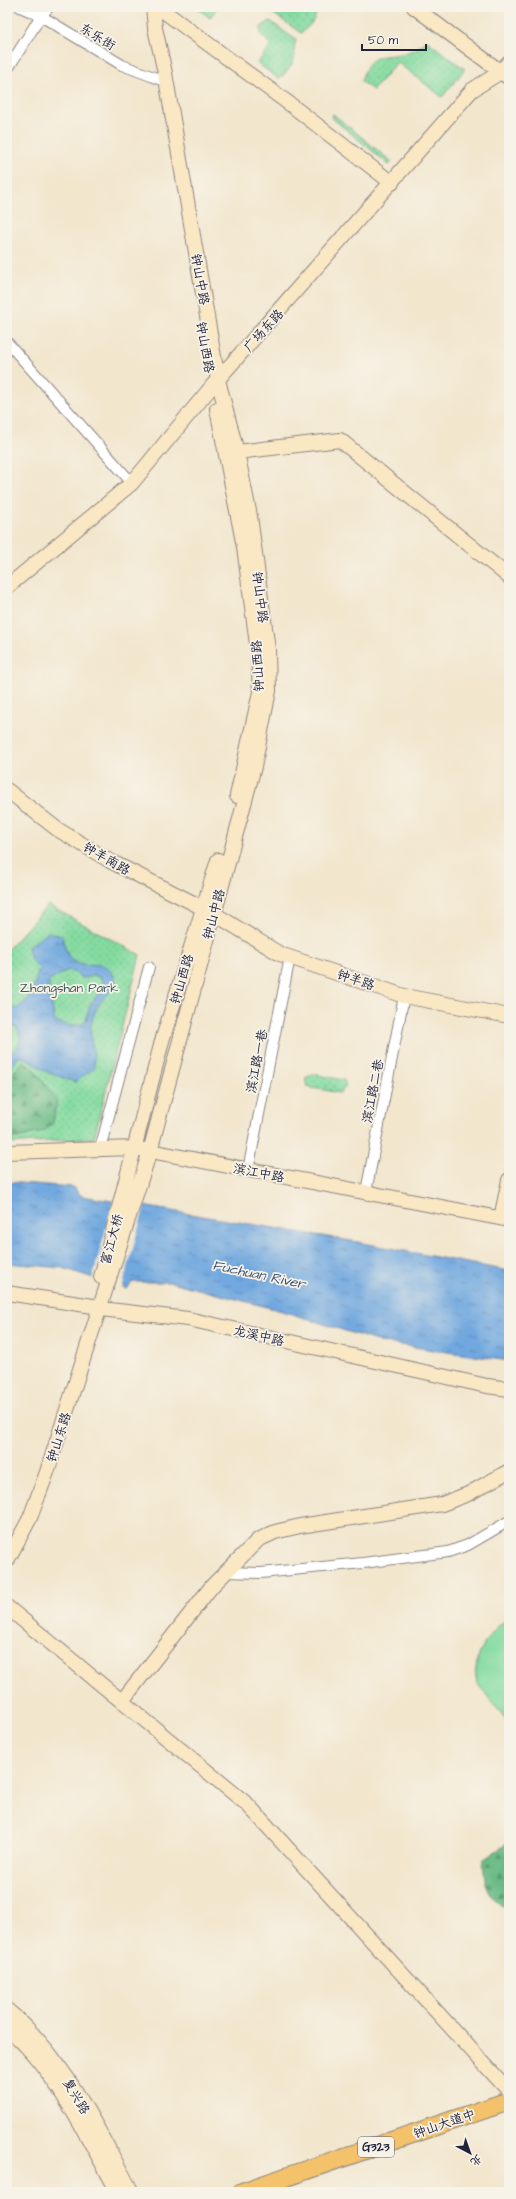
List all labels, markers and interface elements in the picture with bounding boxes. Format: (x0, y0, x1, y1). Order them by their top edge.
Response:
street label: 东乐街 (76, 19, 119, 55)
scale bar (362, 26, 426, 52)
text: 50 m (368, 32, 399, 49)
street label: 钟山中路 (187, 252, 213, 306)
street label: 广场东路 (240, 305, 288, 356)
street label: 钟山西路 (192, 320, 218, 374)
street label: 钟山中路 (248, 570, 272, 624)
street label: 钟山西路 (248, 640, 268, 692)
street label: 钟羊南路 (79, 838, 134, 880)
street label: 钟山中路 (199, 887, 229, 942)
street label: 钟山西路 (166, 952, 198, 1007)
street label: 钟羊路 (334, 965, 377, 995)
park label: Zhongshan Park (20, 979, 118, 998)
street label: 滨江路一巷 (242, 1028, 272, 1095)
street label: 滨江路二巷 (358, 1058, 388, 1125)
street label: 滨江中路 (232, 1159, 286, 1187)
street label: 富江大桥 (97, 1212, 127, 1267)
water label: Fuchuan River (211, 1255, 308, 1295)
street label: 龙溪中路 (231, 1321, 286, 1351)
street label: 钟山东路 (42, 1410, 76, 1465)
street label: 复兴路 (58, 2075, 94, 2118)
street label: 钟山大道中 (411, 2105, 478, 2143)
north arrow (450, 2133, 490, 2173)
road number: G323 (358, 2137, 394, 2157)
text: 北 (467, 2151, 485, 2169)

